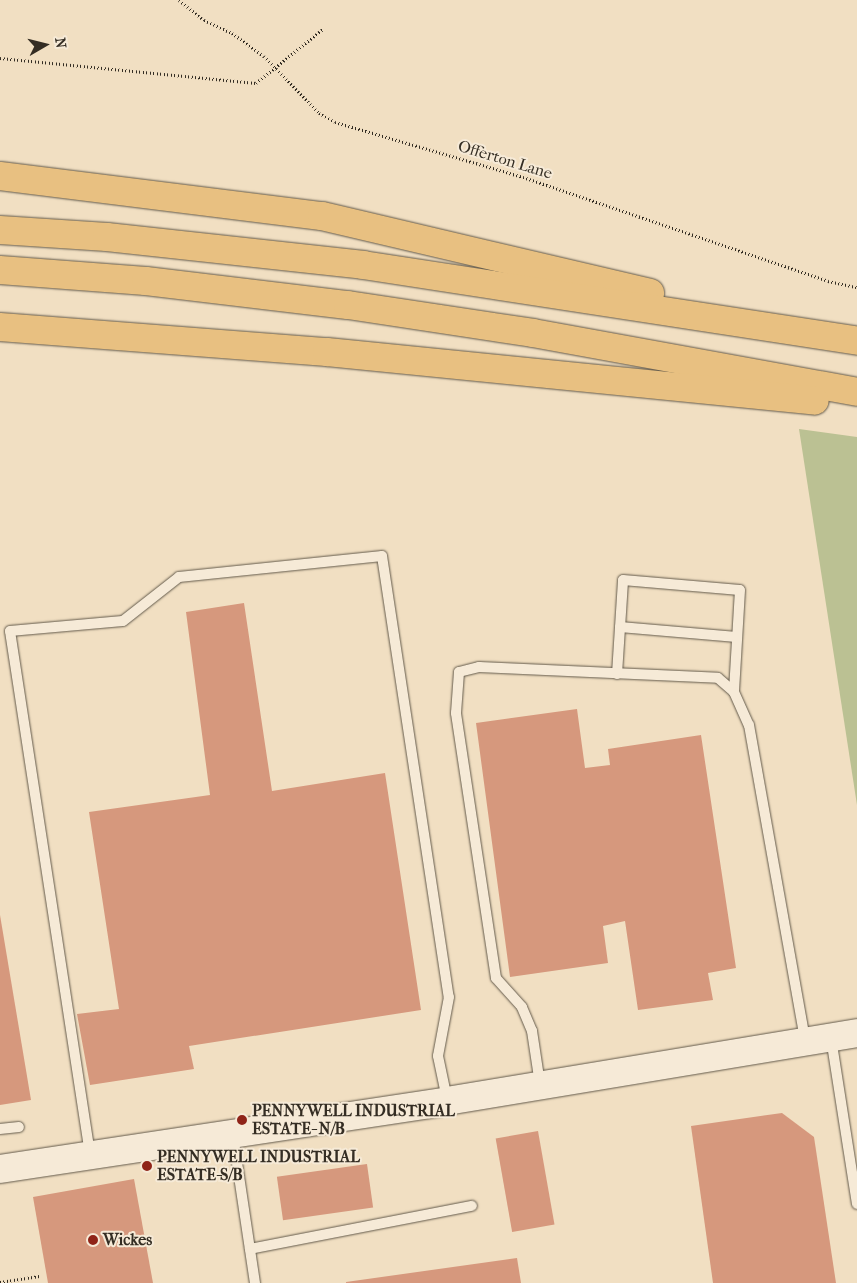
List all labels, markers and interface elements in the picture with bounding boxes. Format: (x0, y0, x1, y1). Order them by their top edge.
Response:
north arrow (20, 20, 70, 70)
text: N (51, 36, 70, 49)
street label: Offerton Lane (456, 137, 554, 183)
place label: PENNYWELL INDUSTRIAL ESTATE- N/B (252, 1101, 455, 1139)
marker: PENNYWELL INDUSTRIAL ESTATE- N/B (236, 1114, 248, 1126)
place label: PENNYWELL INDUSTRIAL ESTATE-S/B (157, 1147, 360, 1185)
marker: PENNYWELL INDUSTRIAL ESTATE-S/B (141, 1160, 153, 1172)
place label: Wickes (103, 1230, 152, 1250)
marker: Wickes (87, 1234, 99, 1246)

